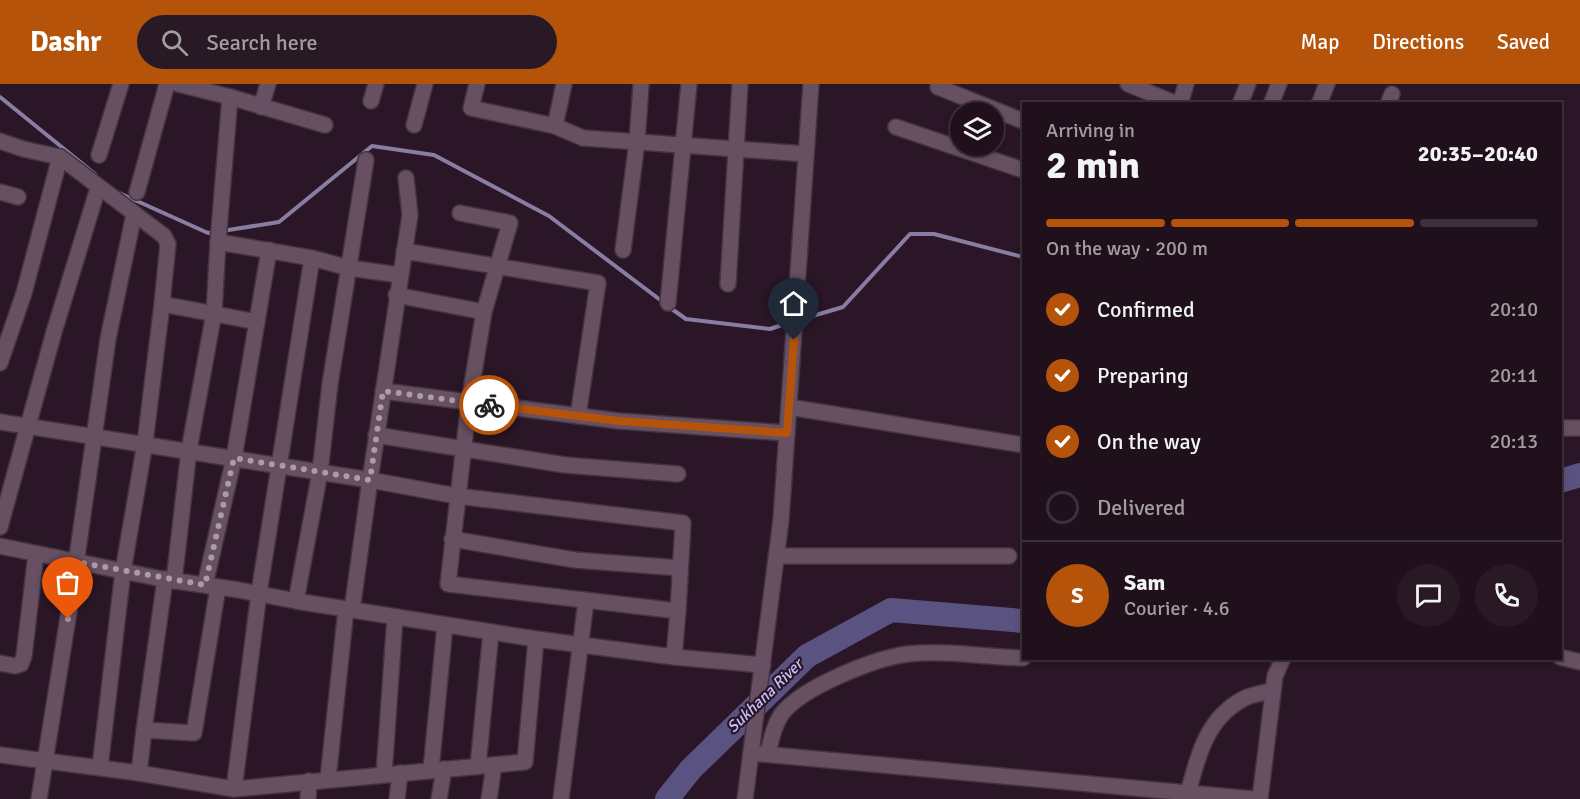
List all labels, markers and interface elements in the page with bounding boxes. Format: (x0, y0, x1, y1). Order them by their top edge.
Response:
search box (137, 15, 557, 69)
text: Dashr (30, 25, 101, 59)
icon: search (158, 26, 191, 59)
text: Search here (206, 29, 317, 56)
text: Map (1301, 29, 1339, 55)
text: Directions (1372, 29, 1464, 55)
text: Saved (1497, 29, 1550, 55)
map controls (950, 102, 1004, 156)
button: layers (950, 102, 1004, 156)
text: Arriving in (1046, 118, 1135, 143)
text: 20:35–20:40 (1418, 140, 1538, 167)
text: 2 min (1046, 141, 1140, 189)
text: On the way · 200 m (1046, 236, 1208, 261)
pin (768, 278, 819, 340)
icon: home (777, 287, 810, 320)
icon: check (1046, 293, 1079, 326)
text: Confirmed (1097, 296, 1195, 323)
text: 20:10 (1489, 297, 1538, 322)
icon: check (1046, 359, 1079, 392)
text: Preparing (1097, 362, 1189, 389)
text: 20:11 (1489, 363, 1538, 388)
courier (459, 375, 519, 435)
icon: bike (473, 389, 506, 422)
icon: check (1046, 425, 1079, 458)
text: On the way (1097, 428, 1201, 455)
text: 20:13 (1489, 429, 1538, 454)
text: Delivered (1097, 494, 1185, 521)
pin (42, 557, 93, 619)
button: chat (1397, 564, 1460, 627)
button: phone (1475, 564, 1538, 627)
icon: bag (51, 566, 84, 599)
text: Sam (1124, 569, 1165, 596)
text: S (1071, 582, 1084, 609)
text: Courier · 4.6 (1124, 596, 1230, 621)
water label: Sukhana River (723, 653, 809, 737)

